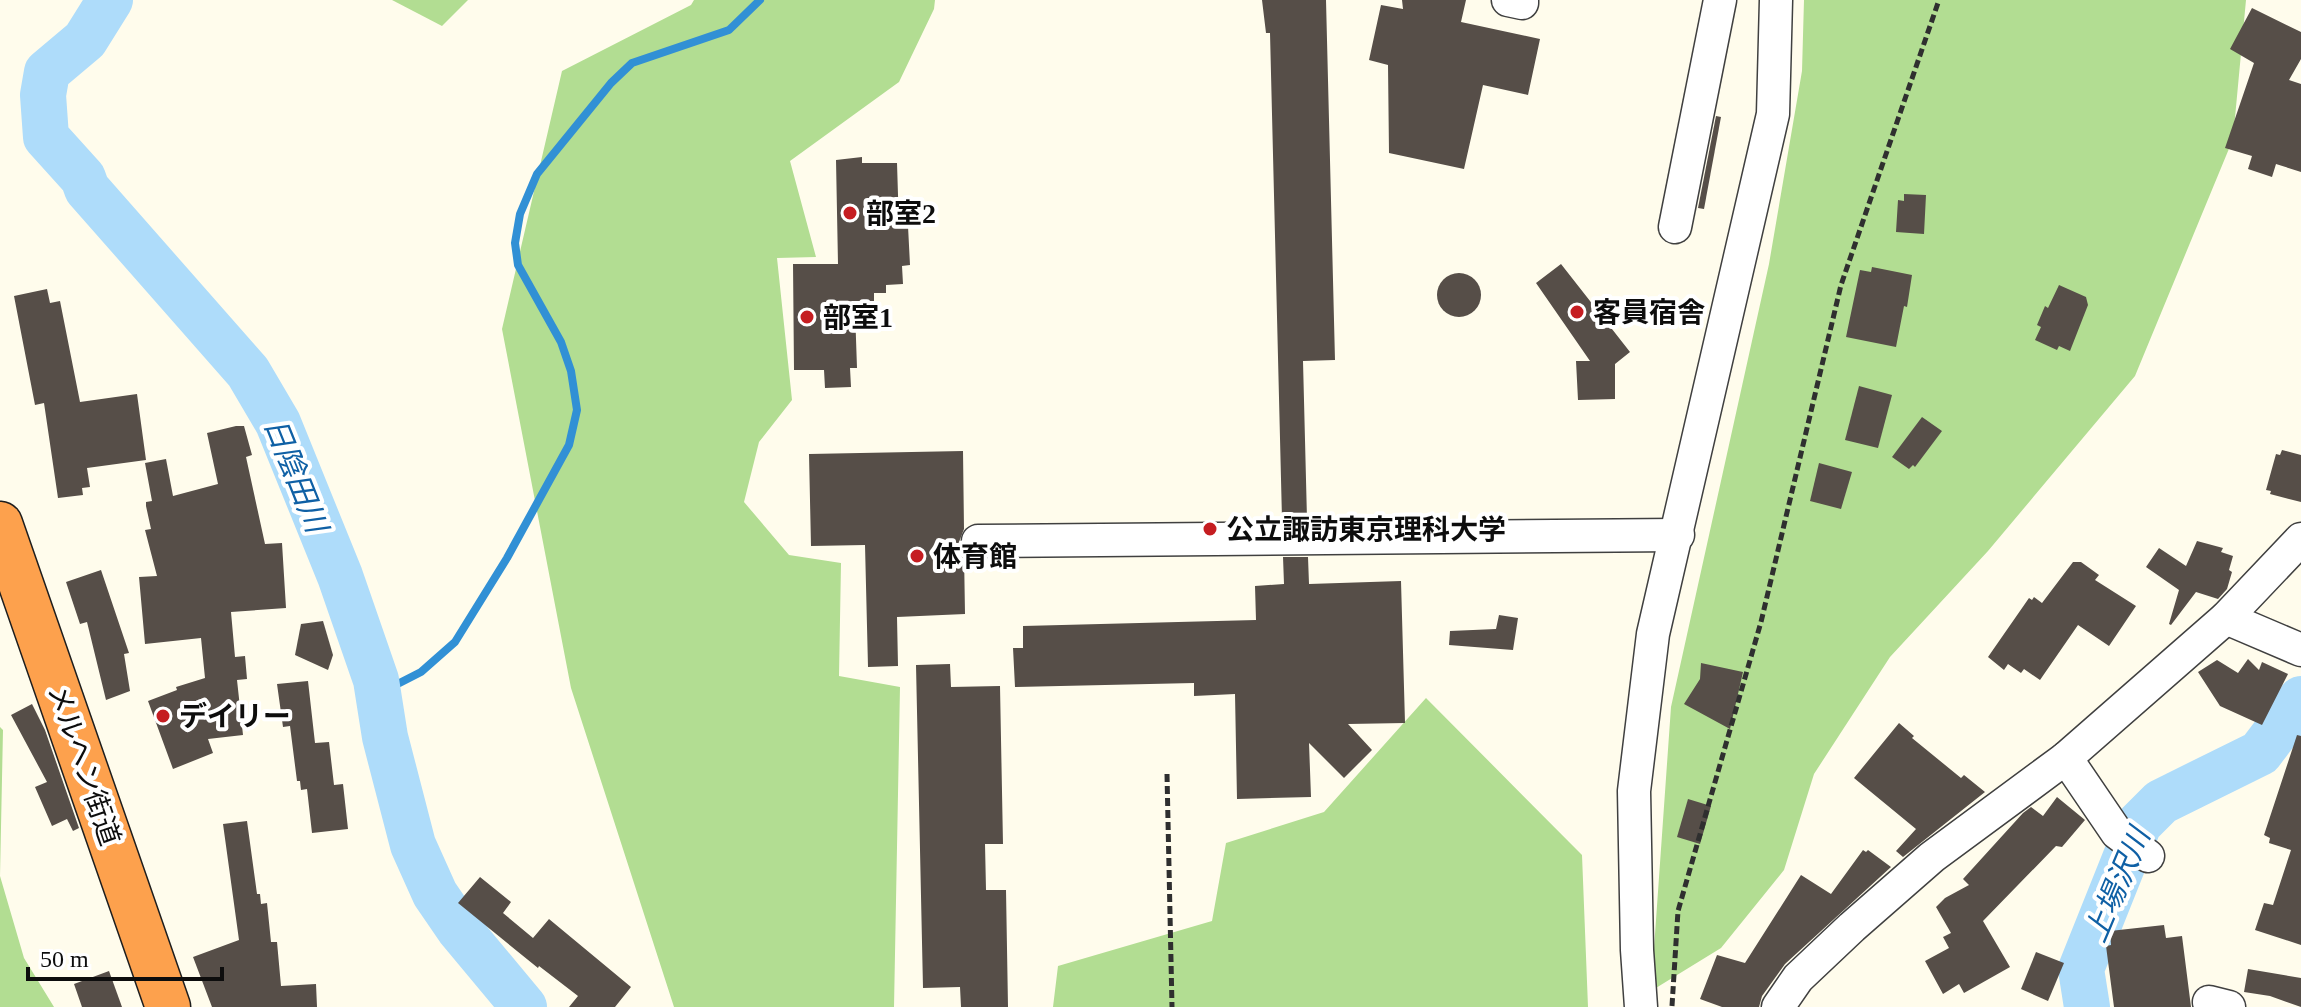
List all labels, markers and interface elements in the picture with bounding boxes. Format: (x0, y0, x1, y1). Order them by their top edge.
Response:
place label: 部室2 (866, 198, 936, 229)
marker: 部室2 (841, 204, 859, 222)
place label: 客員宿舎 (1593, 297, 1705, 328)
place label: 部室1 (823, 302, 893, 333)
marker: 客員宿舎 (1568, 303, 1586, 321)
marker: 部室1 (798, 308, 816, 326)
water label: 日陰田川 (258, 413, 335, 540)
place label: 公立諏訪東京理科大学 (1226, 514, 1506, 545)
marker: 公立諏訪東京理科大学 (1201, 520, 1219, 538)
place label: 体育館 (933, 541, 1017, 572)
marker: 体育館 (908, 547, 926, 565)
street label: メルヘン街道 (42, 681, 126, 849)
place label: デイリー (179, 701, 291, 732)
marker: デイリー (154, 707, 172, 725)
water label: 上場沢川 (2078, 821, 2157, 947)
scale bar (28, 931, 222, 981)
text: 50 m (40, 946, 89, 972)

